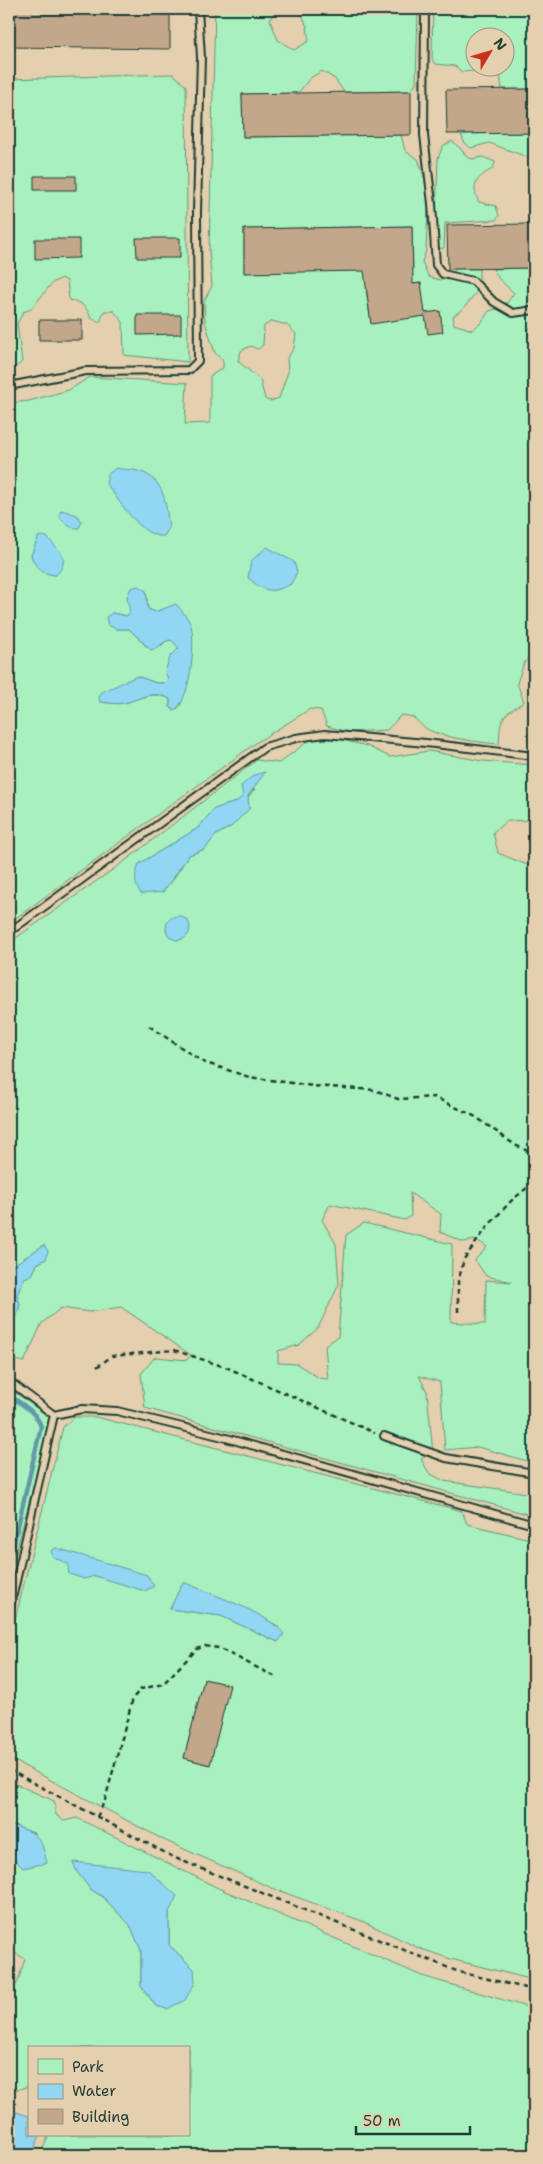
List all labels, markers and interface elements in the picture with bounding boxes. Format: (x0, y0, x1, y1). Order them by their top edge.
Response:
north arrow (466, 28, 516, 78)
text: N (490, 34, 511, 54)
legend (28, 2046, 190, 2136)
text: Park (72, 2057, 104, 2077)
text: Water (72, 2081, 116, 2101)
scale bar (356, 2104, 469, 2136)
text: Building (72, 2107, 129, 2127)
text: 50 m (363, 2111, 401, 2131)

